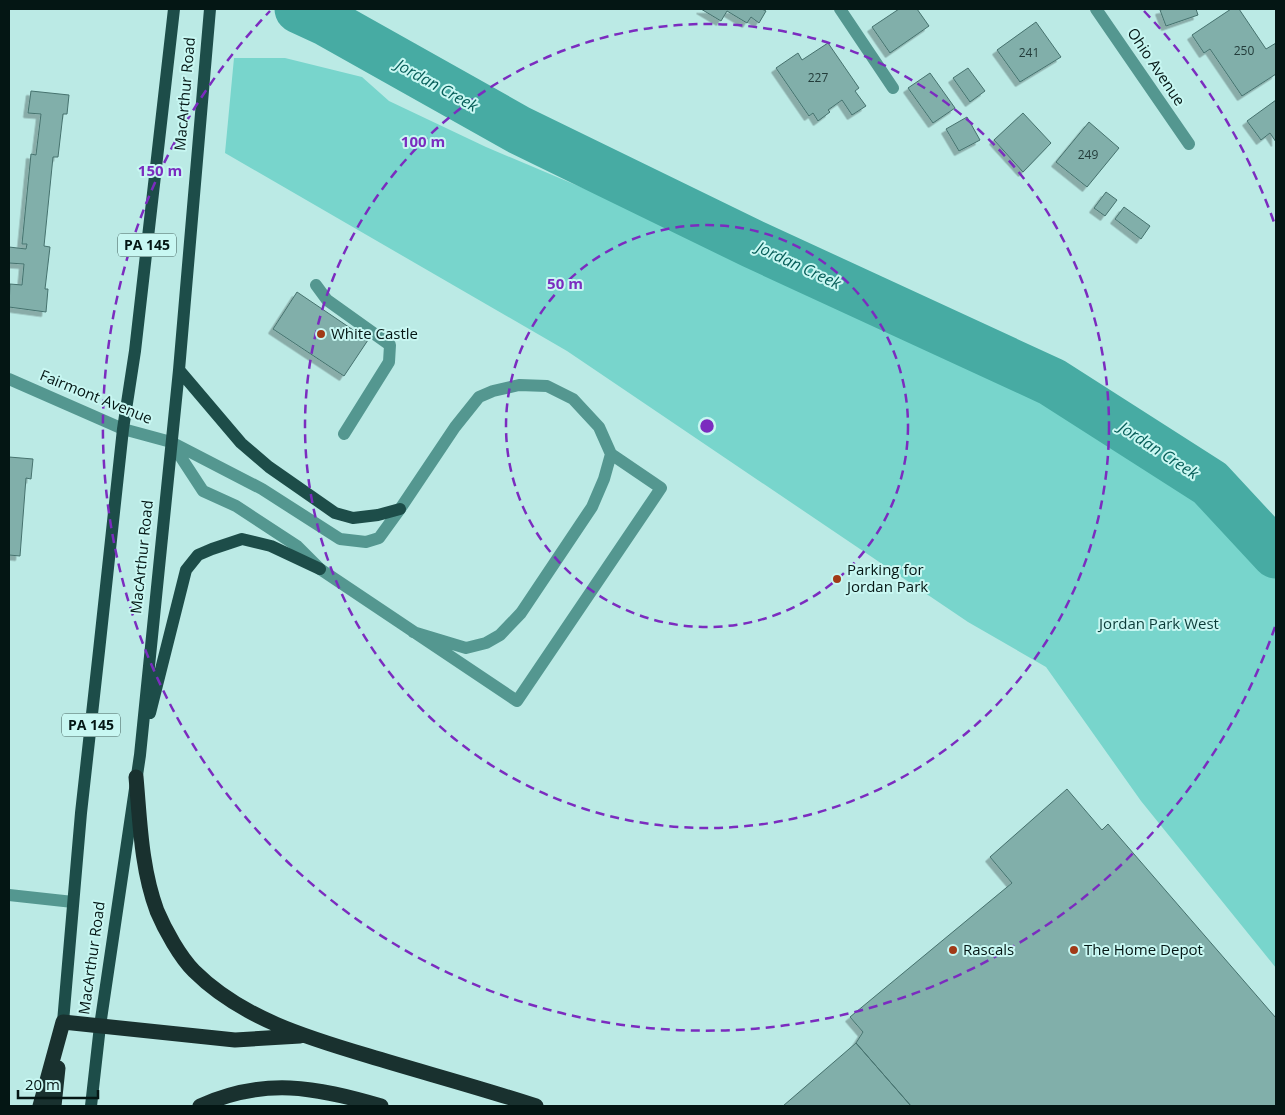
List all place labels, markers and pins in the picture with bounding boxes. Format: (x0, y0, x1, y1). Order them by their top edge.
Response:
place label: White Castle (331, 323, 418, 343)
marker: White Castle (315, 328, 327, 340)
centre of rings (698, 417, 716, 435)
place label: Parking for Jordan Park (845, 559, 928, 596)
marker: Parking for Jordan Park (831, 573, 843, 585)
place label: Rascals (963, 939, 1014, 959)
place label: The Home Depot (1084, 939, 1203, 959)
marker: Rascals (947, 944, 959, 956)
marker: The Home Depot (1068, 944, 1080, 956)

